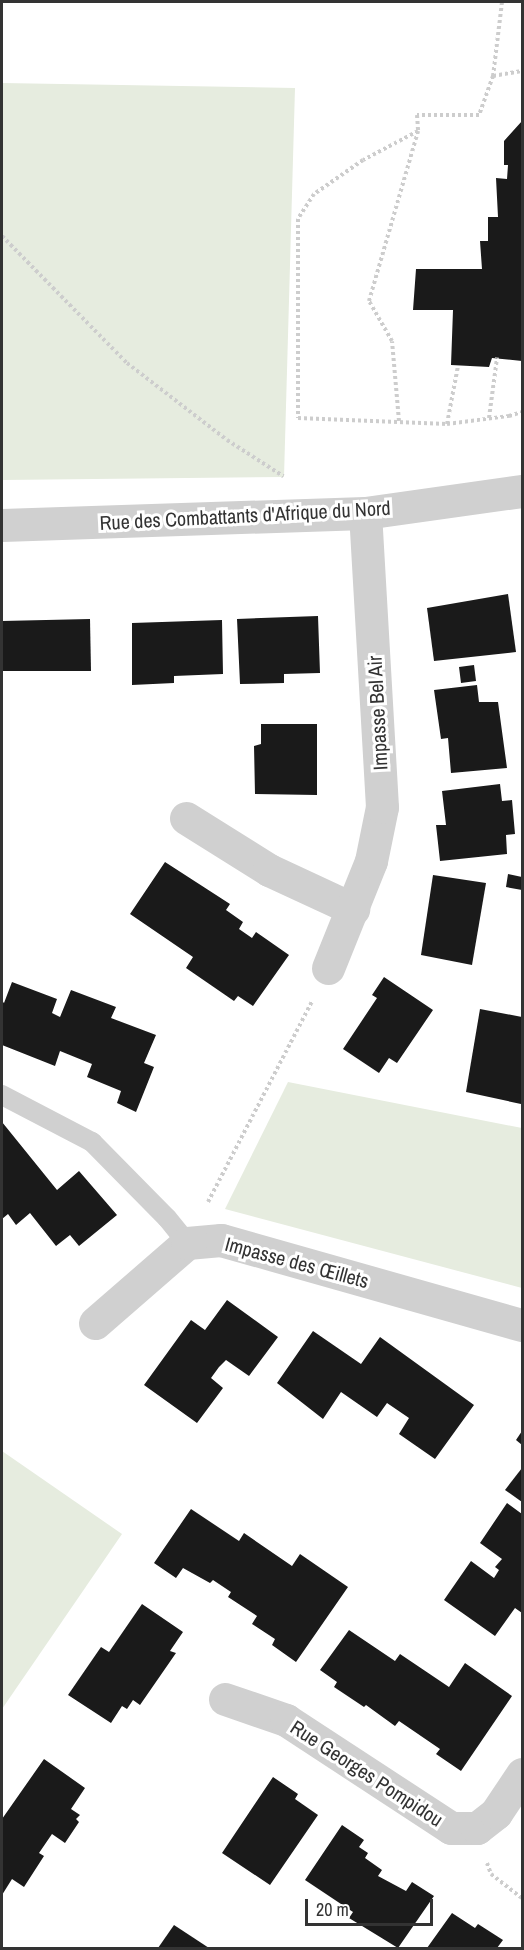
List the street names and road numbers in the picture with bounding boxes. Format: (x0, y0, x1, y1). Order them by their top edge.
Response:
street label: Rue des Combattants d'Afrique du Nord (99, 495, 391, 535)
street label: Impasse Bel Air (362, 655, 392, 771)
street label: Impasse des Œillets (223, 1231, 371, 1293)
street label: Rue Georges Pompidou (286, 1715, 448, 1831)

